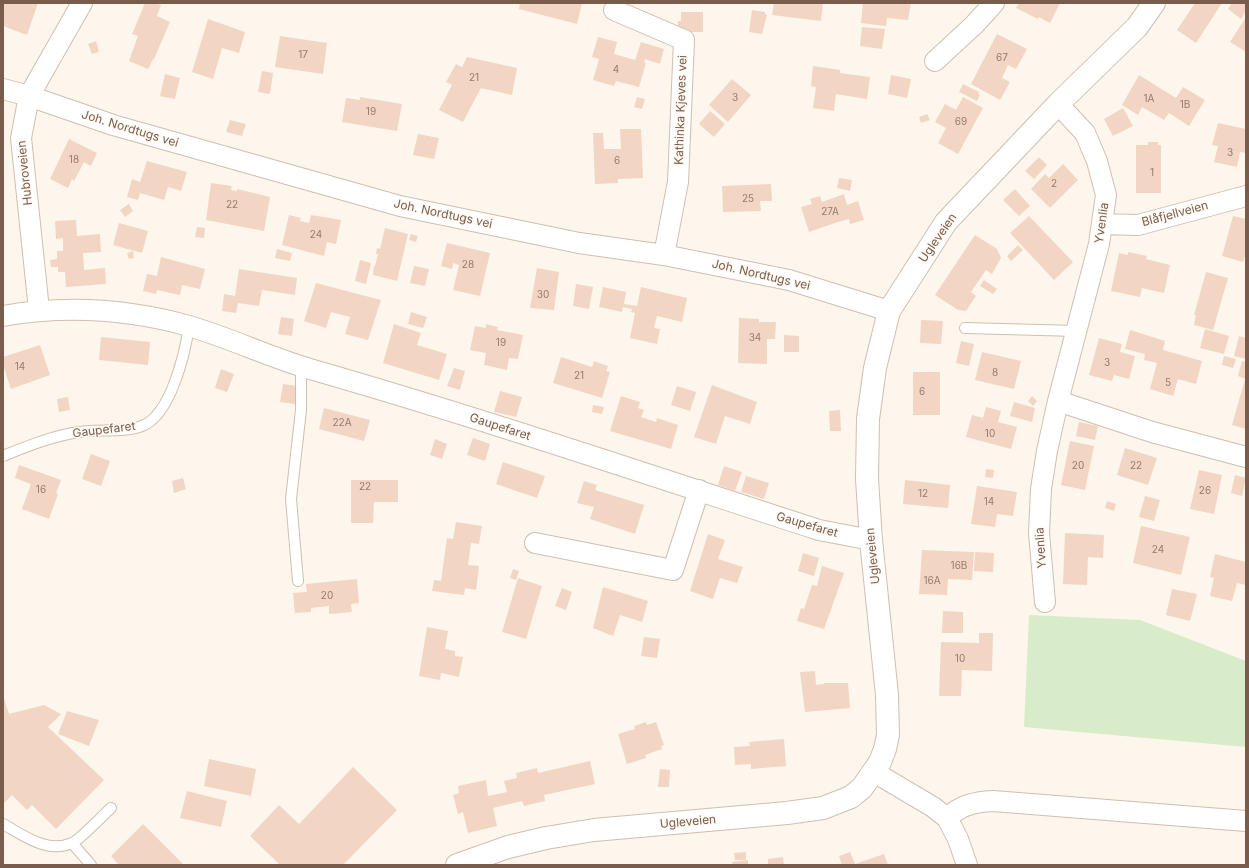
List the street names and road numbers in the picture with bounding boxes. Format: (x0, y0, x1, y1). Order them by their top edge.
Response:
street label: Kathinka Kjeves vei (672, 55, 690, 165)
street label: Joh. Nordtugs vei (80, 107, 180, 151)
street label: Hubroveien (14, 140, 36, 206)
street label: Joh. Nordtugs vei (392, 197, 494, 231)
street label: Blåfjellveien (1140, 198, 1210, 230)
street label: Yvenlia (1092, 202, 1112, 244)
street label: Ugleveien (916, 211, 960, 265)
street label: Joh. Nordtugs vei (710, 257, 812, 293)
street label: Gaupefaret (468, 410, 532, 444)
street label: Gaupefaret (72, 419, 136, 441)
street label: Gaupefaret (775, 509, 839, 541)
street label: Ugleveien (863, 527, 883, 585)
street label: Yvenlia (1032, 527, 1050, 569)
street label: Ugleveien (659, 812, 717, 832)

